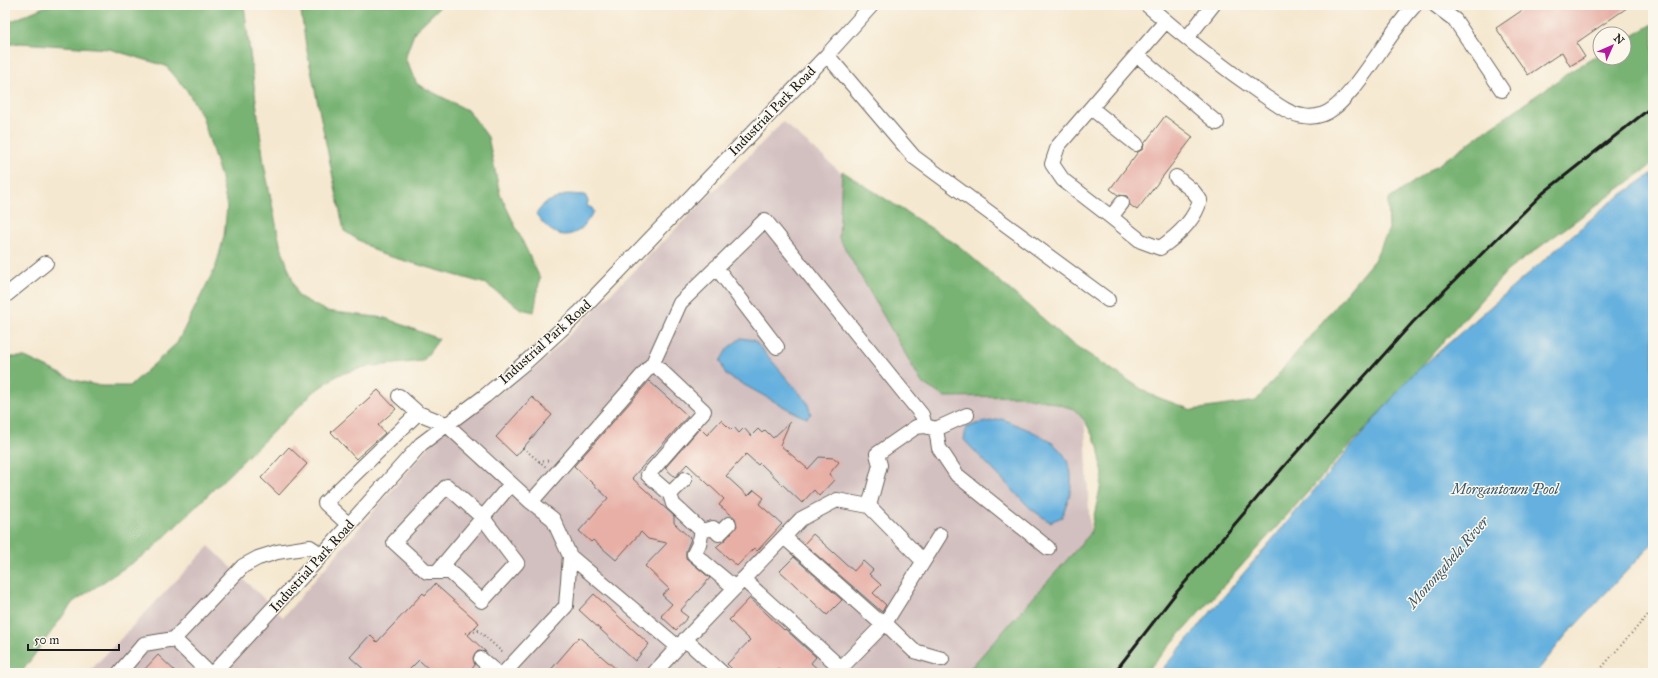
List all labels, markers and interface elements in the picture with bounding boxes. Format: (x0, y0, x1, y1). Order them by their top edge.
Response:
north arrow (1592, 26, 1632, 66)
text: N (1611, 31, 1627, 48)
street label: Industrial Park Road (725, 63, 819, 159)
street label: Industrial Park Road (495, 296, 595, 388)
water label: Morgantown Pool (1450, 480, 1560, 498)
water label: Monongahela River (1402, 512, 1493, 613)
street label: Industrial Park Road (266, 516, 358, 616)
scale bar (28, 626, 119, 652)
text: 50 m (34, 633, 59, 647)

